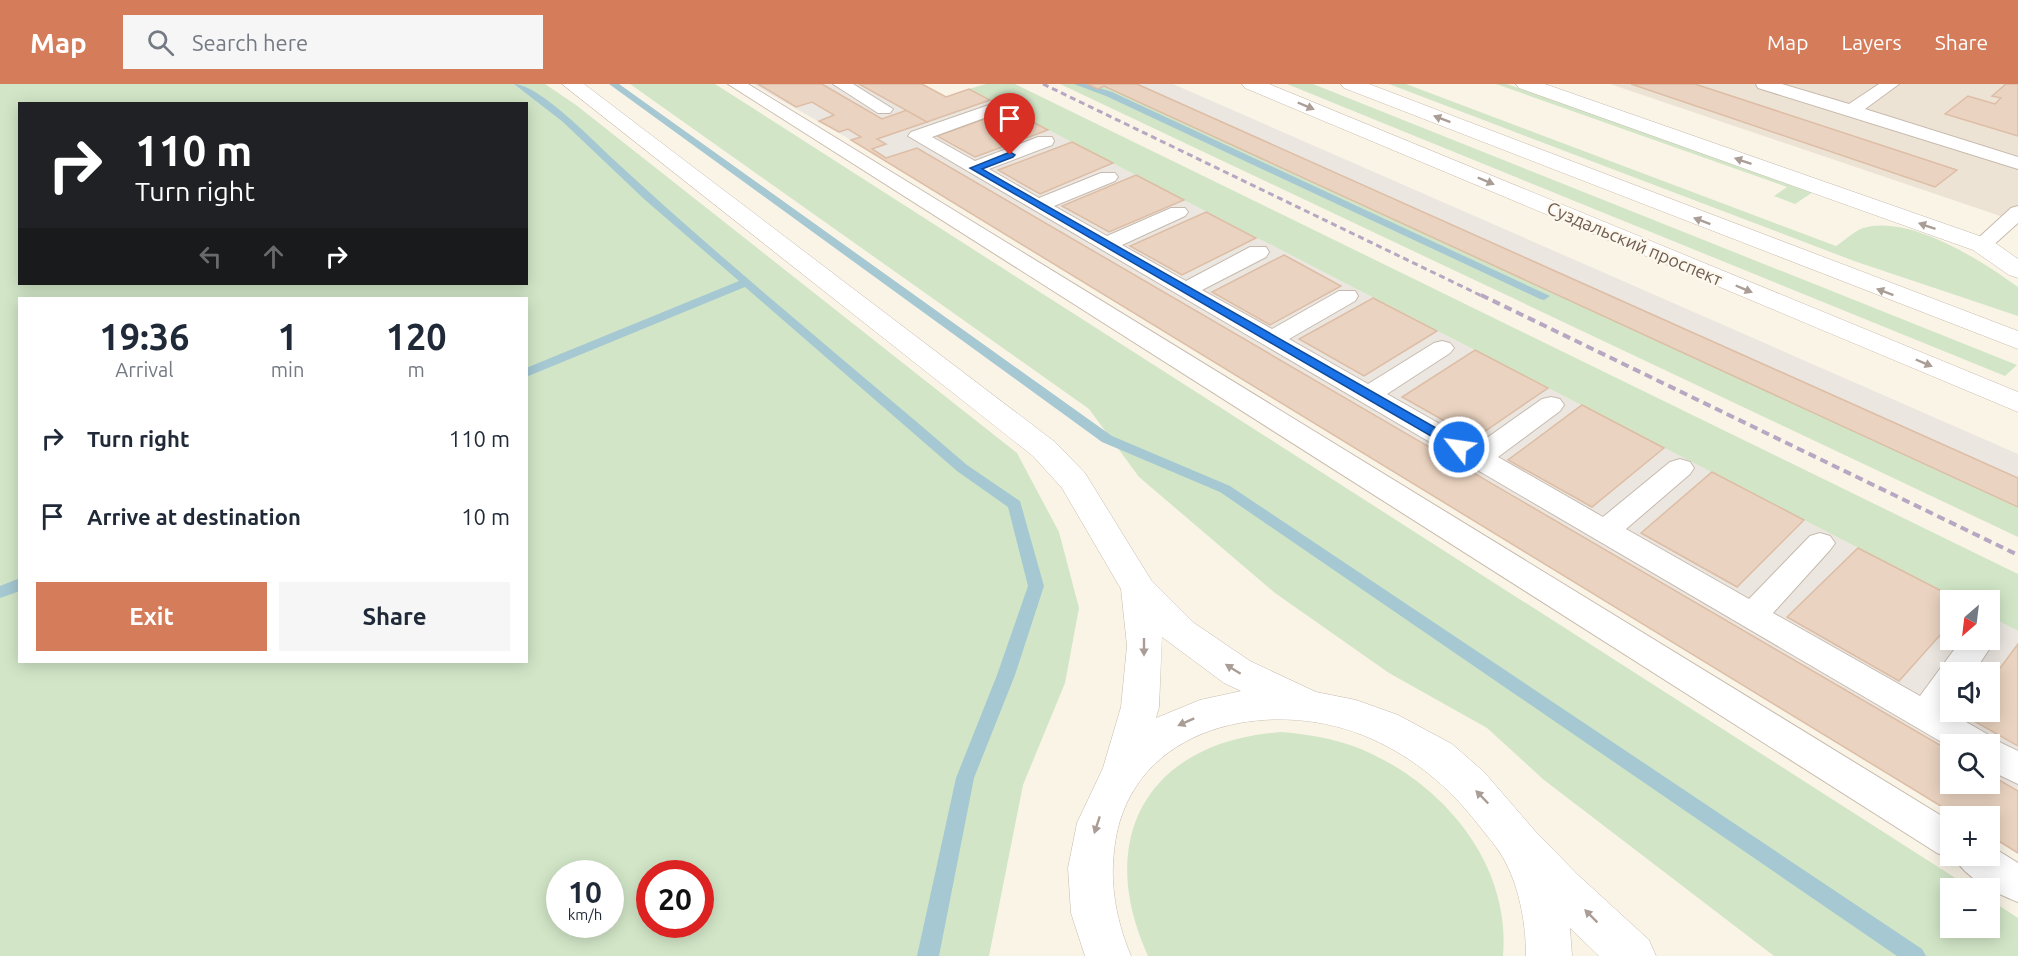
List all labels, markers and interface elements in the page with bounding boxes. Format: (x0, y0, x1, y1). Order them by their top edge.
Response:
search box (123, 15, 543, 69)
icon: search (144, 26, 177, 59)
text: Map (30, 27, 87, 58)
text: Search here (192, 30, 308, 55)
text: Map (1767, 30, 1808, 54)
text: Layers (1841, 30, 1902, 54)
text: Share (1935, 30, 1988, 54)
pin (984, 93, 1035, 155)
icon: arrive (993, 102, 1026, 135)
one-way arrow (1297, 102, 1315, 111)
one-way arrow (1433, 114, 1451, 124)
icon: right (36, 126, 114, 204)
text: 110 m (135, 127, 252, 174)
one-way arrow (1734, 155, 1752, 165)
text: Turn right (135, 176, 255, 206)
one-way arrow (1477, 177, 1495, 186)
street label: Суздальский проспект (1544, 197, 1726, 289)
one-way arrow (1693, 216, 1711, 225)
one-way arrow (1918, 220, 1936, 230)
icon: left (194, 240, 227, 273)
icon: ahead (257, 240, 290, 273)
icon: right (320, 240, 353, 273)
one-way arrow (1735, 284, 1752, 293)
one-way arrow (1875, 286, 1893, 296)
text: 19:36 (99, 316, 189, 357)
text: 1 (277, 316, 298, 357)
text: 120 (386, 316, 447, 357)
text: Arrival (115, 358, 174, 381)
text: min (271, 358, 304, 381)
text: m (408, 358, 425, 381)
one-way arrow (1915, 358, 1933, 368)
position arrow (1427, 415, 1491, 479)
icon: right (36, 422, 69, 455)
text: Turn right (87, 426, 189, 451)
text: 110 m (449, 426, 510, 451)
icon: arrive (36, 500, 69, 533)
text: Arrive at destination (87, 504, 301, 529)
text: 10 m (461, 504, 510, 529)
button: Exit (36, 582, 267, 651)
button: Share (279, 582, 510, 651)
north arrow (1940, 590, 2000, 650)
map controls (1940, 590, 2000, 938)
one-way arrow (1139, 638, 1149, 657)
button: sound (1940, 662, 2000, 722)
one-way arrow (1225, 664, 1241, 675)
one-way arrow (1177, 717, 1195, 727)
button: search (1940, 734, 2000, 794)
one-way arrow (1476, 791, 1490, 805)
button: + (1940, 806, 2000, 866)
one-way arrow (1092, 816, 1101, 834)
speed limit sign: 20 (636, 860, 714, 938)
text: 10 (568, 875, 602, 909)
button: − (1940, 878, 2000, 938)
text: km/h (568, 906, 602, 923)
one-way arrow (1584, 909, 1598, 923)

